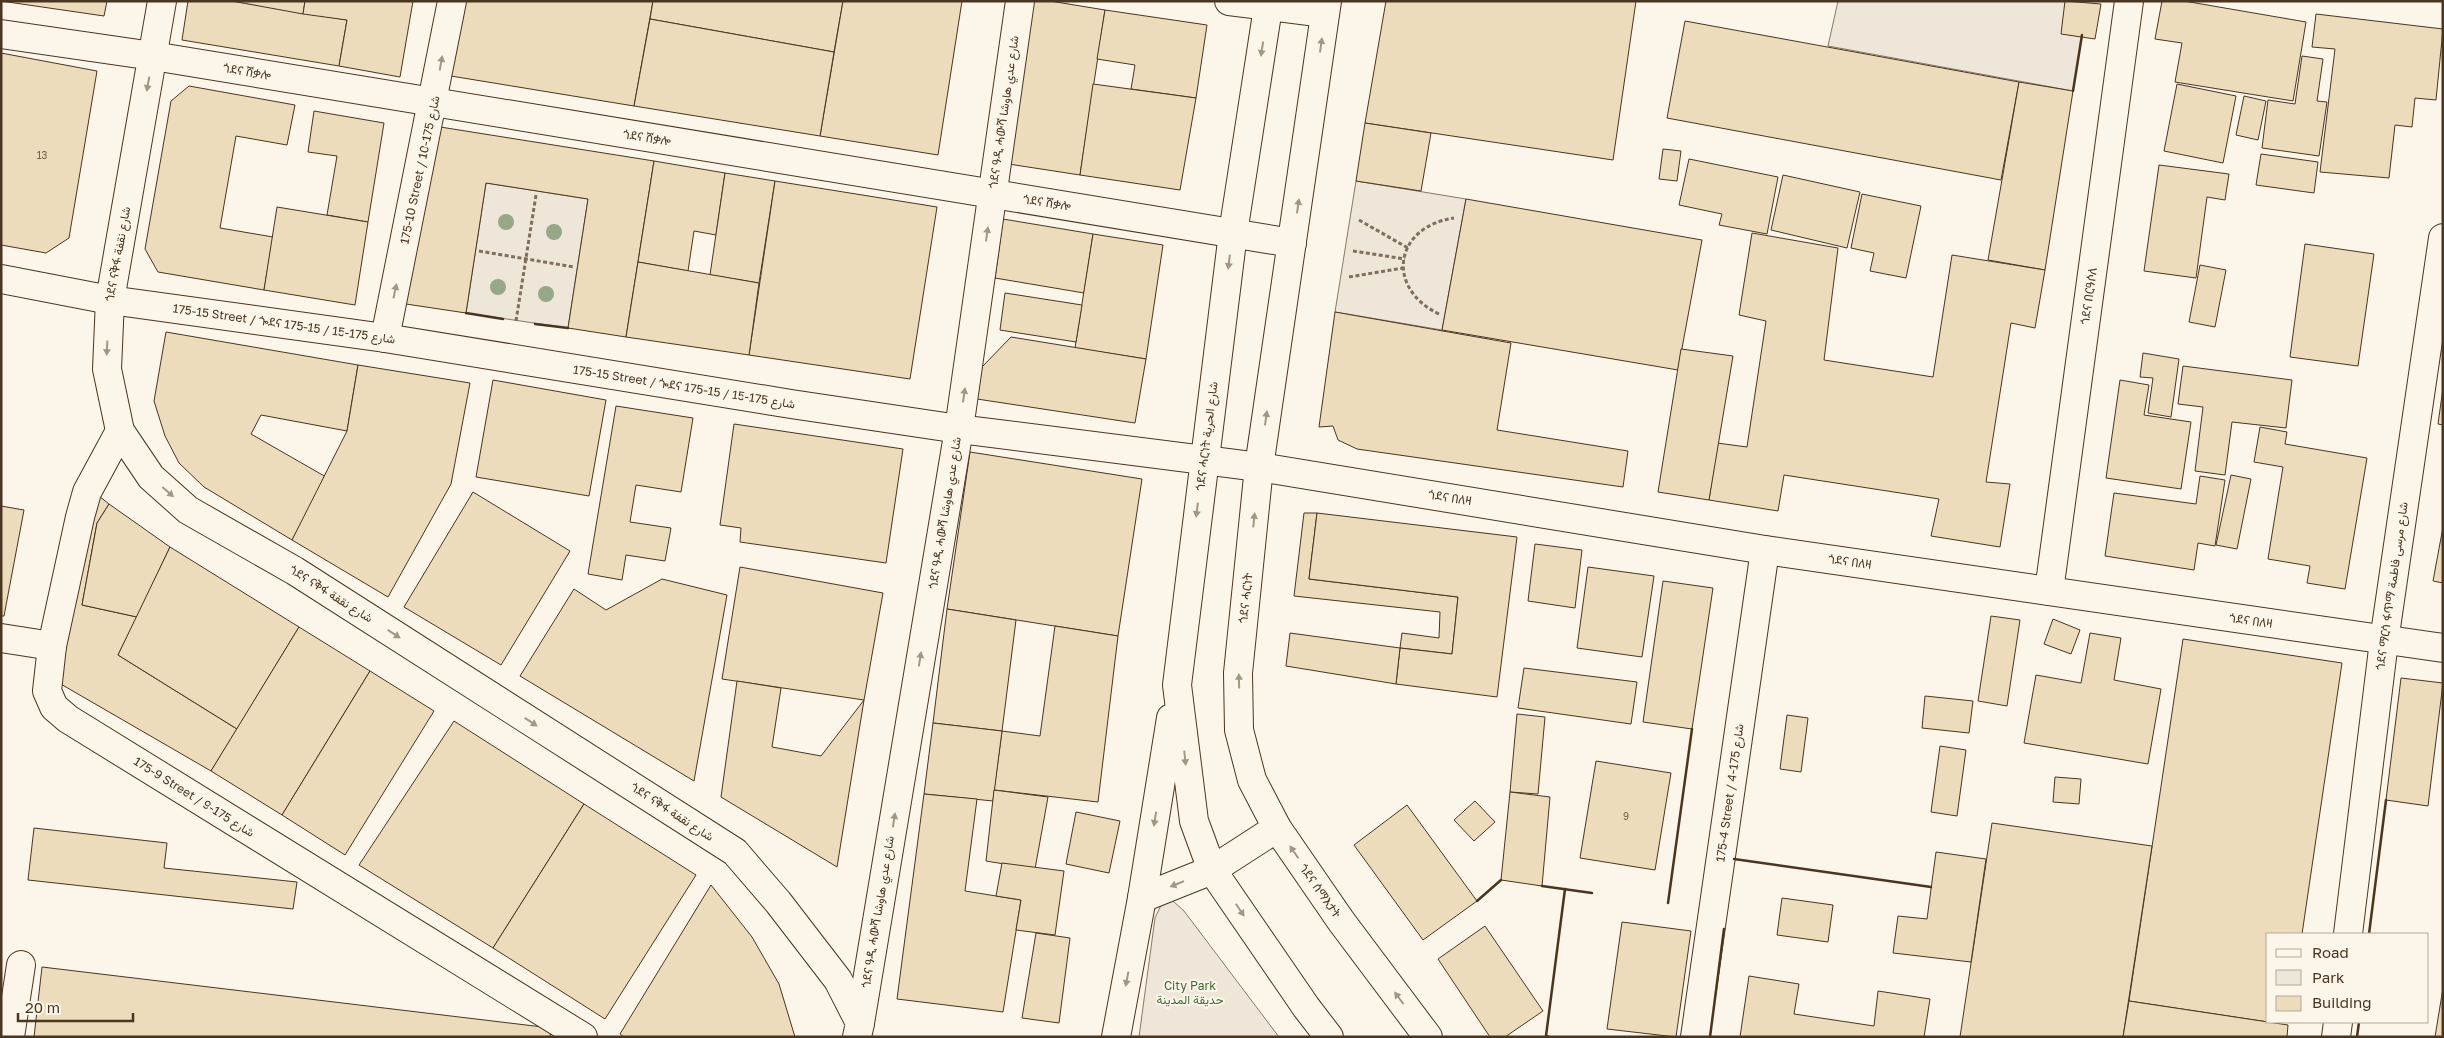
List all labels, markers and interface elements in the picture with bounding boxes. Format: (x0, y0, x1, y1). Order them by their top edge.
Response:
street label: ጎደና ዓዲ ሓውሻ شارع عدي هاوشا (985, 35, 1025, 190)
one-way arrow (1317, 36, 1325, 52)
one-way arrow (1257, 42, 1265, 58)
one-way arrow (438, 54, 446, 70)
street label: ጎደና ሸቃሎ (222, 60, 273, 83)
one-way arrow (143, 76, 151, 92)
street label: 175-10 Street / شارع 175-10 (396, 94, 445, 246)
street label: ጎደና ሸቃሎ (622, 126, 673, 149)
house number: 13 (37, 149, 47, 161)
street label: ጎደና ሸቃሎ (1022, 191, 1073, 214)
one-way arrow (1294, 197, 1302, 213)
street label: ጎደና ናቅፋ شارع نقفة (102, 205, 135, 303)
one-way arrow (983, 226, 991, 242)
one-way arrow (1225, 254, 1233, 270)
street label: ጎደና በርዓሶለ (2077, 266, 2100, 325)
one-way arrow (391, 283, 399, 298)
street label: 175-15 Street / ጐደና 175-15 / شارع 175-15 (172, 300, 396, 349)
one-way arrow (103, 341, 111, 357)
street label: 175-15 Street / ጐደና 175-15 / شارع 175-15 (572, 362, 796, 413)
street label: ጎደና ሓርነት شارع الحرية (1192, 381, 1223, 492)
one-way arrow (960, 387, 968, 403)
one-way arrow (1263, 410, 1271, 426)
street label: ጎደና ዓዲ ሓውሻ شارع عدي هاوشا (925, 436, 967, 590)
one-way arrow (162, 486, 174, 498)
street label: ጎደና በለዛ (1427, 487, 1473, 508)
street label: ጎደና ማርሳ ፋጥማ شارع مرسى فاطمة (2372, 501, 2413, 671)
one-way arrow (1193, 502, 1201, 518)
one-way arrow (1250, 511, 1258, 527)
street label: ጎደና በለዛ (1827, 551, 1873, 572)
street label: ጎደና ናቅፋ شارع نقفة (286, 562, 376, 627)
street label: ጎደና ሓርነት (1235, 571, 1256, 624)
street label: ጎደና በለዛ (2228, 610, 2274, 631)
one-way arrow (388, 630, 401, 639)
one-way arrow (917, 651, 925, 667)
one-way arrow (1235, 673, 1243, 689)
one-way arrow (525, 717, 538, 727)
street label: 175-4 Street / شارع 175-4 (1712, 723, 1749, 863)
one-way arrow (1181, 751, 1189, 767)
street label: 175-9 Street / شارع 175-9 (130, 753, 257, 842)
street label: ጎደና ናቅፋ شارع نقفة (627, 779, 717, 846)
house number: 9 (1623, 810, 1629, 822)
one-way arrow (890, 811, 898, 827)
one-way arrow (1150, 811, 1158, 827)
street label: ጎደና ዓዲ ሓውሻ شارع عدي هاوشا (858, 835, 900, 989)
one-way arrow (1289, 845, 1299, 859)
street label: ጎደና ሰማእታት (1296, 861, 1345, 921)
one-way arrow (1169, 880, 1184, 888)
one-way arrow (1235, 903, 1245, 917)
legend (2266, 933, 2429, 1023)
text: Road (2312, 943, 2349, 961)
text: Park (2312, 968, 2345, 986)
one-way arrow (1122, 971, 1130, 987)
park label: City Park حديقة المدينة (1157, 978, 1223, 1007)
scale bar (18, 990, 132, 1022)
one-way arrow (1394, 991, 1404, 1005)
text: Building (2312, 993, 2372, 1011)
text: 20 m (25, 998, 60, 1016)

